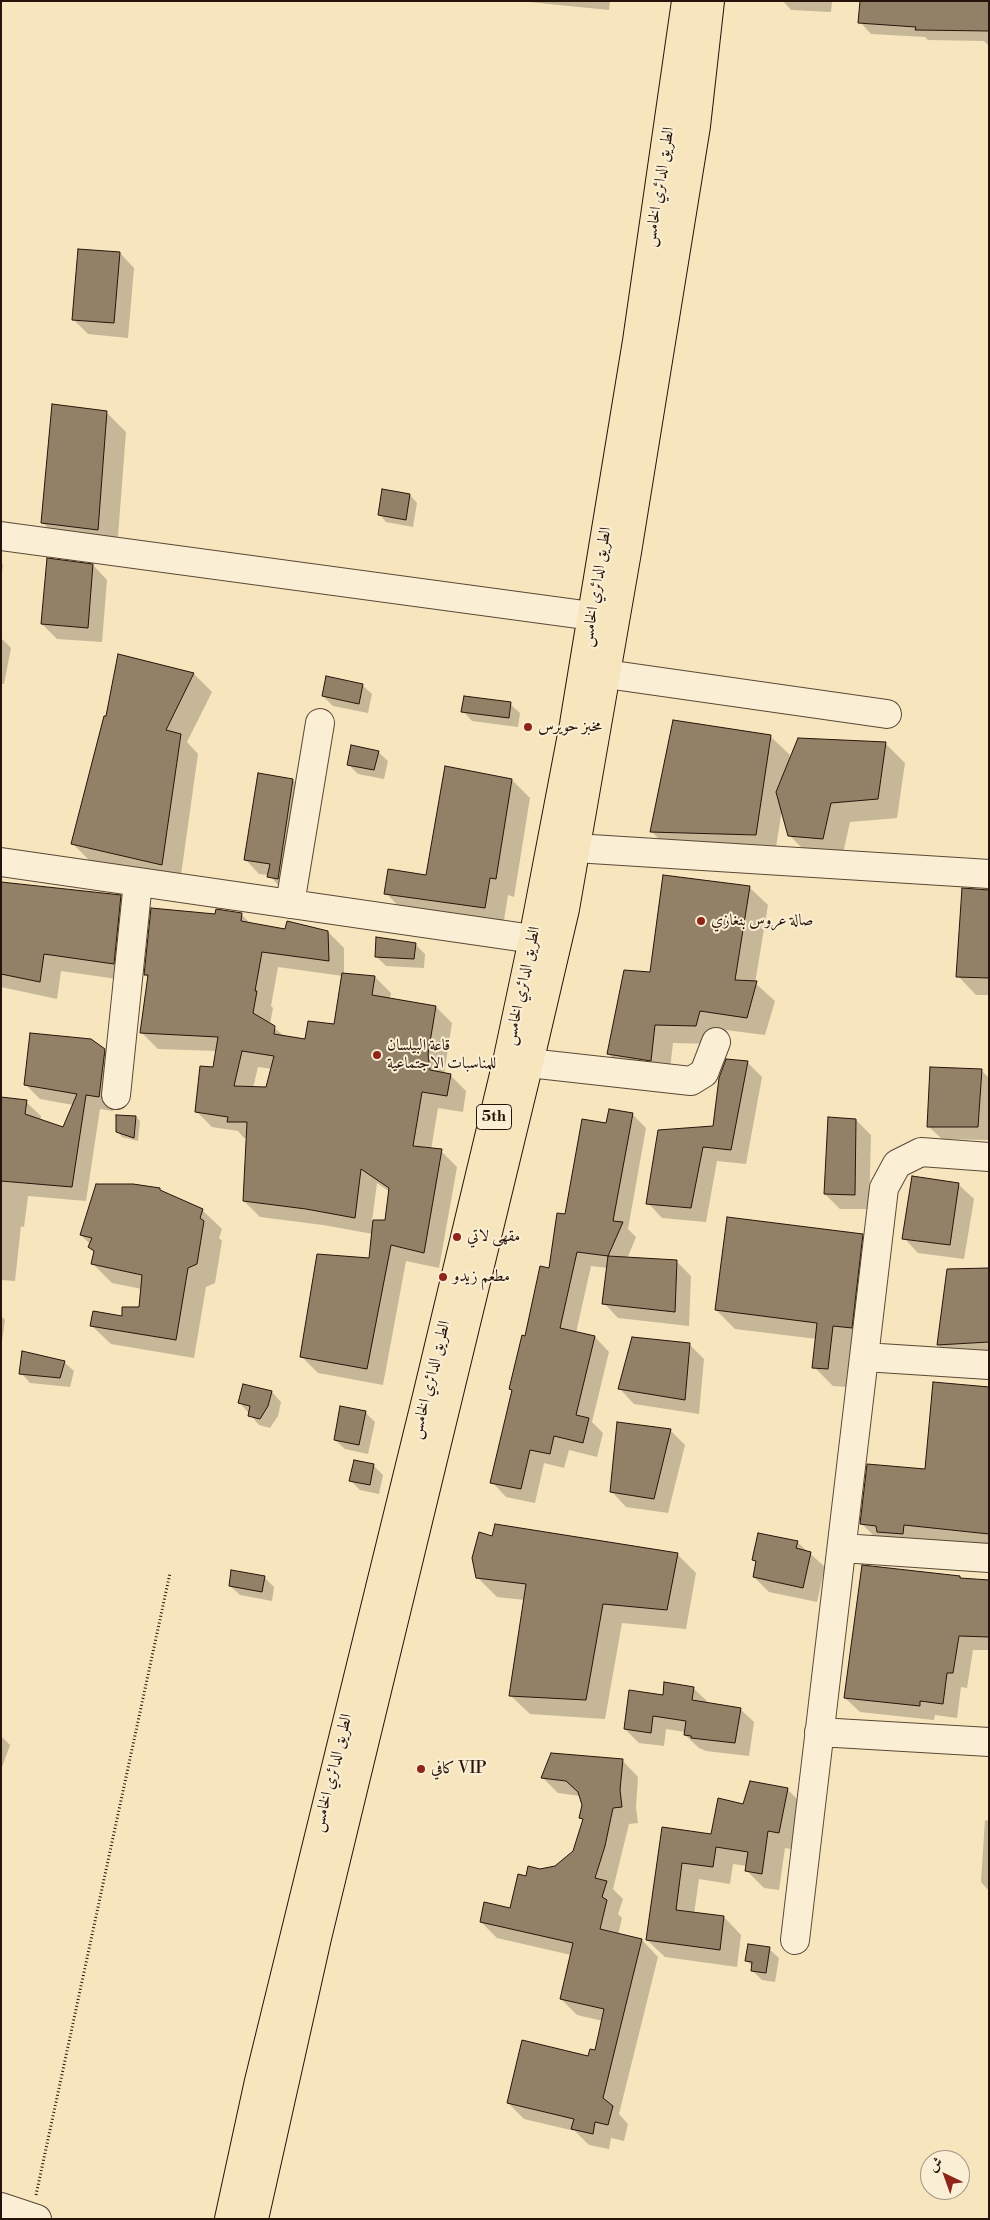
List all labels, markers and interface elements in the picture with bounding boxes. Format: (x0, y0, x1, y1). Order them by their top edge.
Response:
street label: الطريق الدائري الخامس (641, 126, 679, 248)
street label: الطريق الدائري الخامس (578, 526, 616, 648)
place label: مخبز حويرس (538, 717, 602, 737)
marker: مخبز حويرس (522, 721, 534, 733)
place label: صالة عروس بنغازي (711, 911, 813, 931)
marker: صالة عروس بنغازي (695, 915, 707, 927)
street label: الطريق الدائري الخامس (501, 925, 545, 1047)
place label: قاعة البيلسان للمناسبات الاجتماعية (387, 1036, 496, 1074)
marker: قاعة البيلسان للمناسبات الاجتماعية (371, 1049, 383, 1061)
road number: 5th (476, 1104, 512, 1130)
place label: مقهى لاتي (467, 1227, 520, 1247)
marker: مقهى لاتي (451, 1231, 463, 1243)
place label: مطعم زيدو (453, 1267, 510, 1287)
marker: مطعم زيدو (437, 1271, 449, 1283)
street label: الطريق الدائري الخامس (407, 1319, 455, 1441)
street label: الطريق الدائري الخامس (309, 1712, 357, 1834)
place label: كافي VIP (431, 1759, 487, 1779)
marker: كافي VIP (415, 1763, 427, 1775)
north arrow (920, 2150, 970, 2200)
text: ش (924, 2153, 947, 2176)

